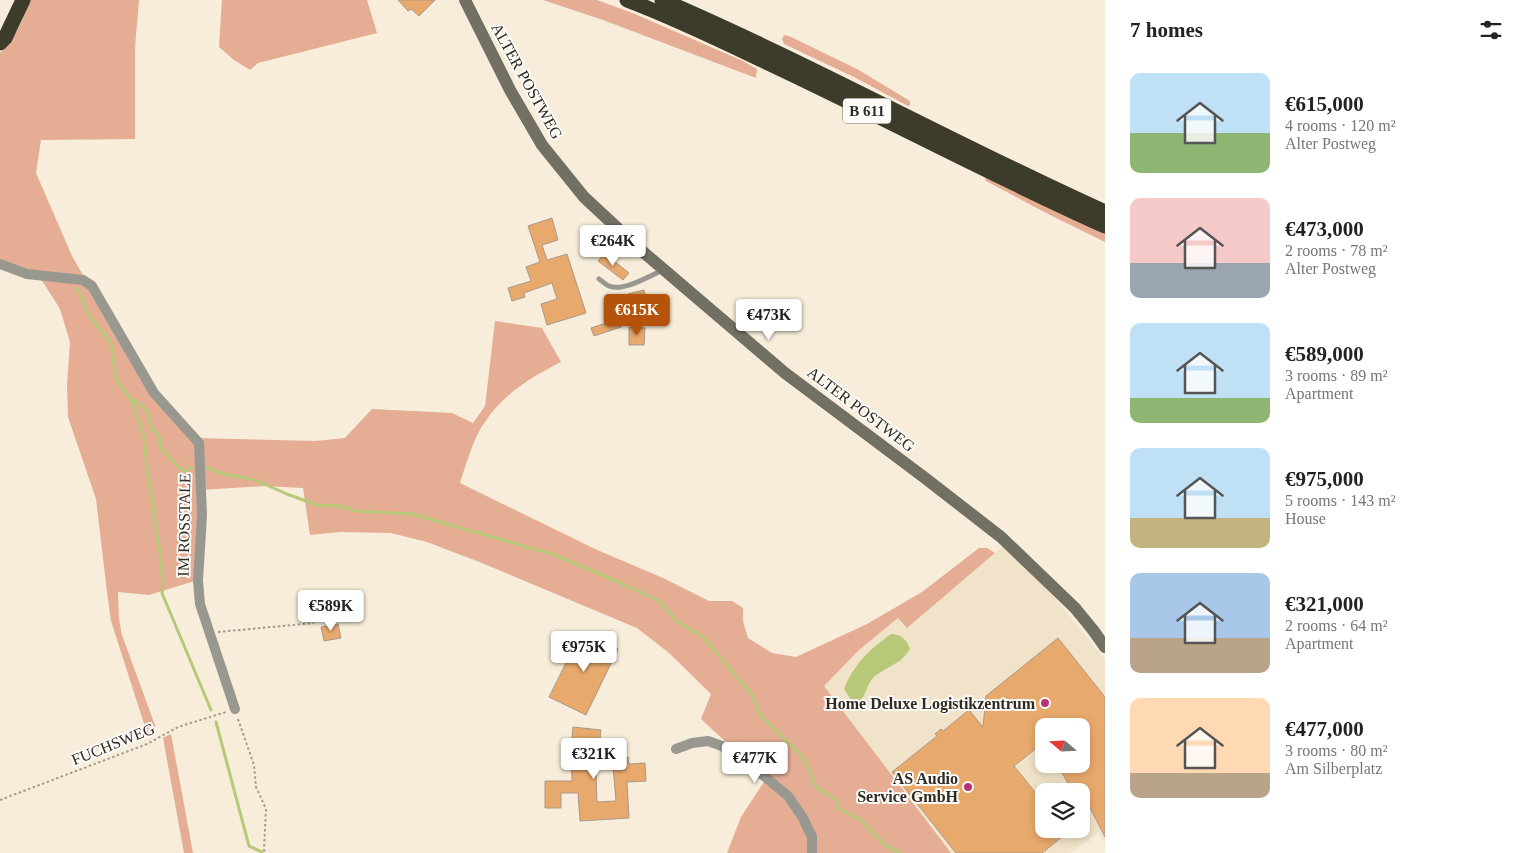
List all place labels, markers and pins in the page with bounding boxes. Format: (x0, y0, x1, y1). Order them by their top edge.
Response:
pin: €264K (578, 224, 648, 267)
pin: €615K (602, 294, 672, 336)
pin: €473K (734, 298, 804, 341)
pin: €589K (296, 590, 366, 632)
pin: €975K (549, 630, 619, 673)
place label: Home Deluxe Logistikzentrum (825, 695, 1036, 713)
marker: Home Deluxe Logistikzentrum (1039, 697, 1051, 709)
pin: €321K (559, 738, 629, 780)
pin: €477K (720, 742, 790, 784)
place label: AS Audio Service GmbH (857, 770, 959, 805)
marker: AS Audio Service GmbH (962, 781, 974, 793)

